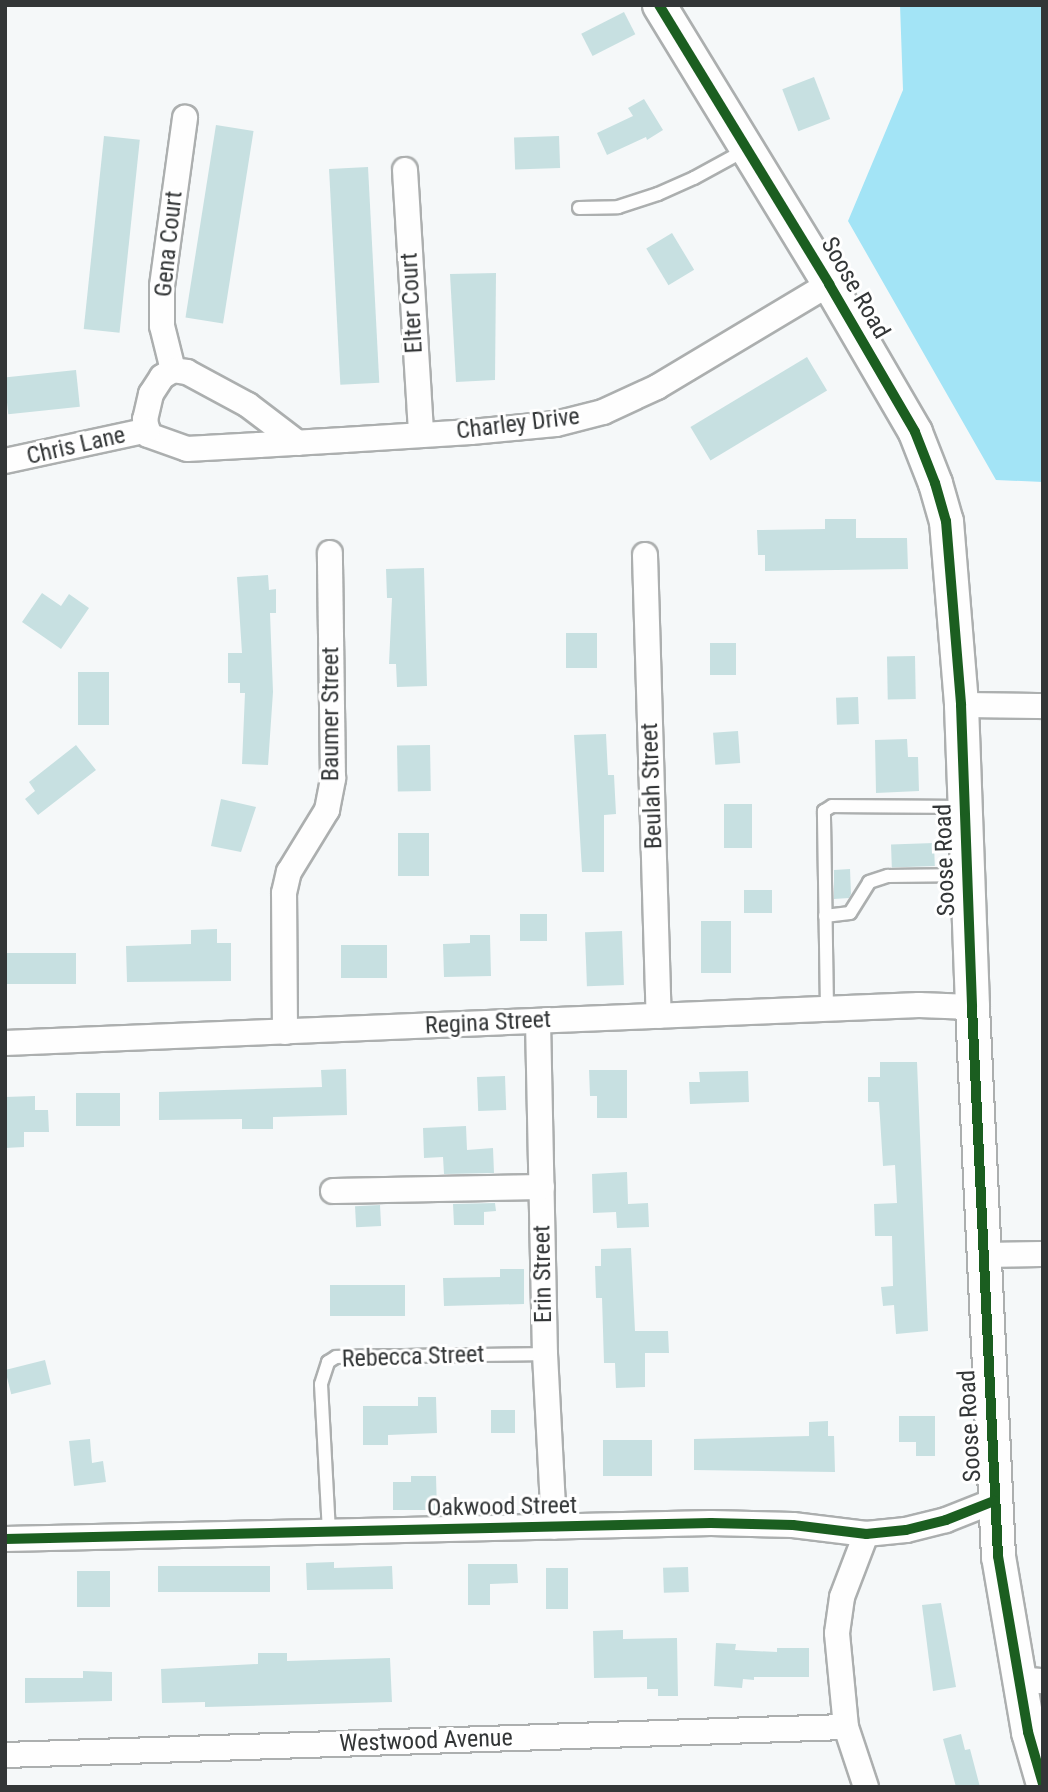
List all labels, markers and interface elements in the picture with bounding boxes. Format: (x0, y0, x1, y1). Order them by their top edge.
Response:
street label: Gena Court (149, 190, 189, 298)
street label: Soose Road (814, 232, 896, 344)
street label: Elter Court (395, 252, 429, 354)
street label: Charley Drive (455, 402, 581, 446)
street label: Chris Lane (24, 421, 128, 471)
street label: Baumer Street (317, 647, 345, 781)
street label: Beulah Street (635, 722, 669, 850)
street label: Soose Road (929, 803, 961, 917)
street label: Regina Street (424, 1005, 552, 1041)
street label: Erin Street (528, 1225, 558, 1323)
street label: Rebecca Street (341, 1340, 485, 1374)
street label: Soose Road (953, 1369, 987, 1483)
street label: Oakwood Street (427, 1491, 577, 1523)
street label: Westwood Avenue (339, 1724, 513, 1758)

